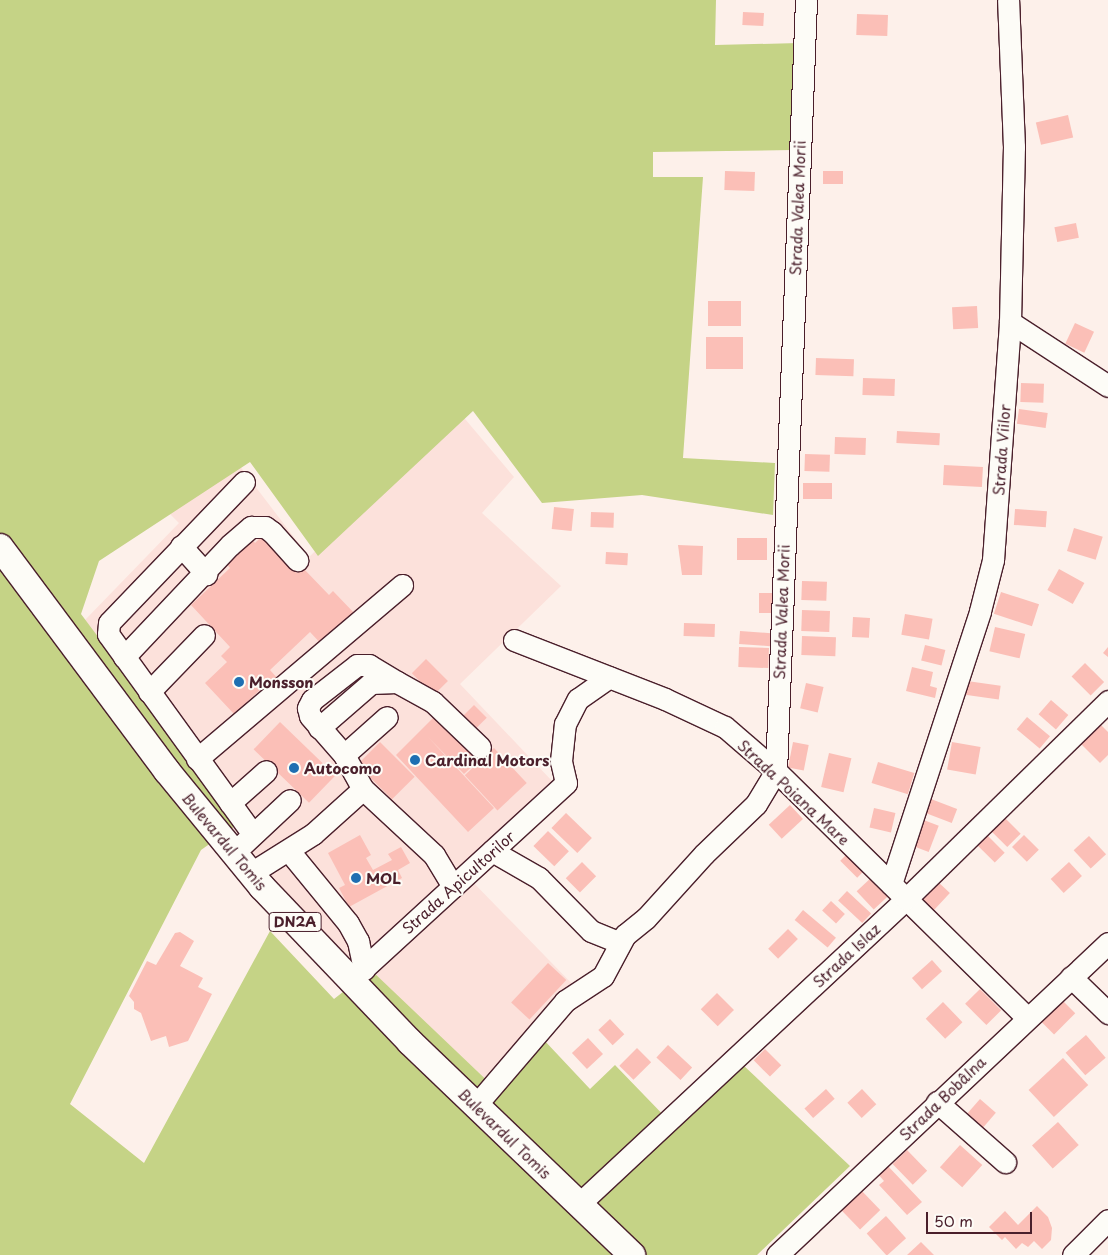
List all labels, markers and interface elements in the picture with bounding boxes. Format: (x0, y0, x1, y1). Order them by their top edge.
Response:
street label: Strada Valea Morii (786, 140, 808, 276)
street label: Strada Viilor (989, 403, 1013, 497)
street label: Strada Valea Morii (770, 544, 792, 680)
place label: Monsson (249, 673, 313, 691)
marker: Monsson (233, 676, 245, 688)
street label: Strada Poiana Mare (734, 736, 854, 848)
place label: Cardinal Motors (425, 751, 549, 769)
marker: Cardinal Motors (409, 754, 421, 766)
place label: Autocomo (304, 759, 381, 777)
marker: Autocomo (288, 762, 300, 774)
street label: Bulevardul Tomis (179, 789, 271, 893)
street label: Strada Apicultorilor (398, 827, 518, 937)
place label: MOL (366, 869, 401, 887)
marker: MOL (350, 872, 362, 884)
road number: DN2A (268, 910, 322, 934)
street label: Strada Islaz (808, 919, 884, 991)
street label: Strada Bobâlna (895, 1052, 989, 1144)
street label: Bulevardul Tomis (455, 1084, 555, 1182)
scale bar (928, 1202, 1034, 1234)
text: 50 m (934, 1209, 973, 1232)

